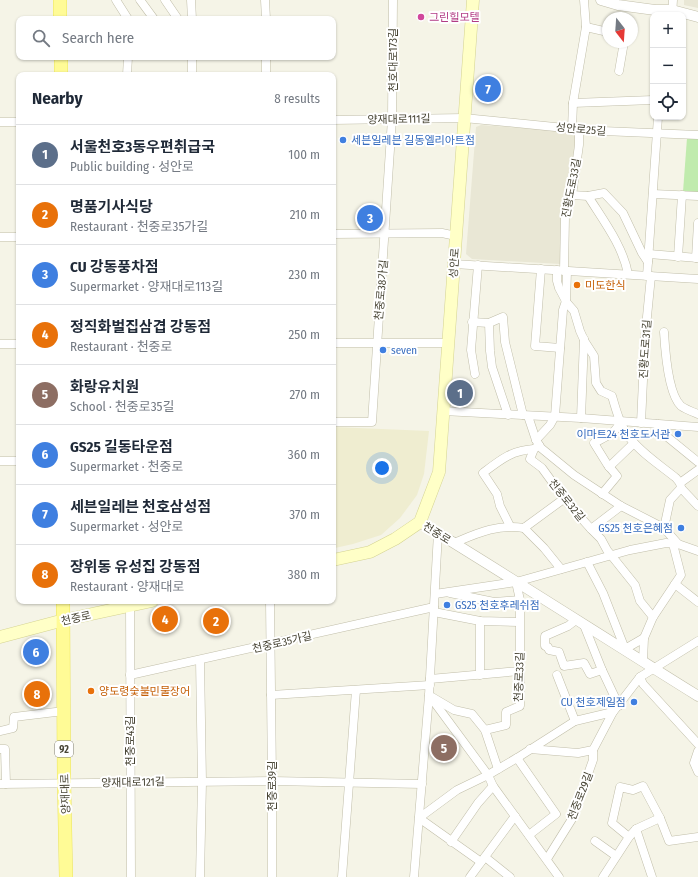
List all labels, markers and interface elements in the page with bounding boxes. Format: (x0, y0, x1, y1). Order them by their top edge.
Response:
place label: 그린힐모텔 (429, 11, 480, 24)
marker: 그린힐모텔 (416, 12, 426, 22)
north arrow (602, 12, 638, 48)
map controls (650, 12, 686, 120)
button: + (650, 12, 686, 48)
search box (16, 16, 336, 60)
icon: search (30, 27, 52, 49)
street label: 천호대로173길 (387, 28, 400, 92)
text: Search here (62, 29, 134, 47)
button: − (650, 48, 686, 84)
pin: 7 (475, 74, 501, 104)
button: locate (650, 84, 686, 120)
text: Nearby (32, 88, 83, 109)
text: 8 results (274, 91, 320, 106)
street label: 양재대로111길 (367, 112, 431, 127)
street label: 성안로25길 (555, 121, 607, 138)
place label: 세븐일레븐 길동엘리아트점 (351, 134, 475, 147)
marker: 세븐일레븐 길동엘리아트점 (338, 135, 348, 145)
text: 서울천호3동우편취급국 (70, 138, 215, 156)
text: 1 (42, 147, 48, 162)
text: 100 m (288, 147, 320, 162)
street label: 진황도로33길 (559, 157, 584, 219)
text: Public building · 성안로 (70, 159, 194, 174)
text: 명품기사식당 (70, 198, 153, 216)
pin: 3 (357, 203, 383, 233)
text: 2 (42, 207, 48, 222)
text: 210 m (290, 207, 320, 222)
text: Restaurant · 천중로35가길 (70, 219, 208, 234)
street label: 성안로 (447, 247, 462, 279)
text: CU 강동풍차점 (70, 258, 159, 276)
street label: 천중로38가길 (372, 259, 391, 321)
text: 3 (42, 267, 48, 282)
text: 230 m (289, 267, 320, 282)
text: Supermarket · 양재대로113길 (70, 279, 223, 294)
place label: 미도한식 (585, 279, 625, 292)
marker: 미도한식 (572, 280, 582, 290)
text: 정직화벌집삼겹 강동점 (70, 318, 211, 336)
street label: 진황도로31길 (637, 319, 654, 379)
text: 4 (42, 327, 48, 342)
text: 250 m (288, 327, 320, 342)
text: Restaurant · 천중로 (70, 339, 173, 354)
place label: seven (391, 344, 417, 357)
marker: seven (378, 345, 388, 355)
text: 화랑유치원 (70, 378, 139, 396)
pin: 1 (447, 378, 473, 408)
text: 5 (42, 387, 48, 402)
text: 270 m (289, 387, 320, 402)
text: School · 천중로35길 (70, 399, 175, 414)
place label: 이마트24 천호도서관 (577, 428, 670, 441)
marker: 이마트24 천호도서관 (673, 429, 683, 439)
text: GS25 길동타운점 (70, 438, 173, 456)
text: 6 (42, 447, 48, 462)
text: 360 m (288, 447, 320, 462)
your location (372, 458, 392, 478)
text: Supermarket · 천중로 (70, 459, 183, 474)
street label: 천중로32길 (546, 477, 587, 524)
text: 세븐일레븐 천호삼성점 (70, 498, 211, 516)
text: 7 (42, 507, 48, 522)
text: 370 m (289, 507, 320, 522)
text: Supermarket · 성안로 (70, 519, 183, 534)
street label: 천중로 (420, 520, 453, 547)
place label: GS25 천호은혜점 (598, 522, 673, 535)
marker: GS25 천호은혜점 (676, 523, 686, 533)
text: 장위동 유성집 강동점 (70, 558, 200, 576)
text: 8 (42, 567, 48, 582)
text: 380 m (288, 567, 320, 582)
text: Restaurant · 양재대로 (70, 579, 185, 594)
place label: GS25 천호후레쉬점 (455, 599, 540, 612)
marker: GS25 천호후레쉬점 (442, 600, 452, 610)
pin: 4 (152, 604, 178, 634)
pin: 2 (203, 606, 229, 636)
street label: 천중로 (60, 609, 92, 628)
street label: 천중로35가길 (251, 629, 313, 656)
pin: 6 (23, 637, 49, 667)
street label: 천중로33길 (512, 652, 527, 702)
pin: 8 (24, 679, 50, 709)
place label: 양도령숯불민물장어 (99, 685, 190, 698)
marker: 양도령숯불민물장어 (86, 686, 96, 696)
place label: CU 천호제일점 (561, 696, 626, 709)
marker: CU 천호제일점 (629, 697, 639, 707)
street label: 천중로43길 (124, 716, 137, 766)
pin: 5 (431, 733, 457, 763)
road number: 92 (55, 741, 73, 757)
street label: 천중로39길 (266, 761, 279, 811)
street label: 천중로29길 (565, 770, 596, 822)
street label: 양재대로 (58, 774, 73, 814)
street label: 양재대로121길 (101, 775, 165, 790)

